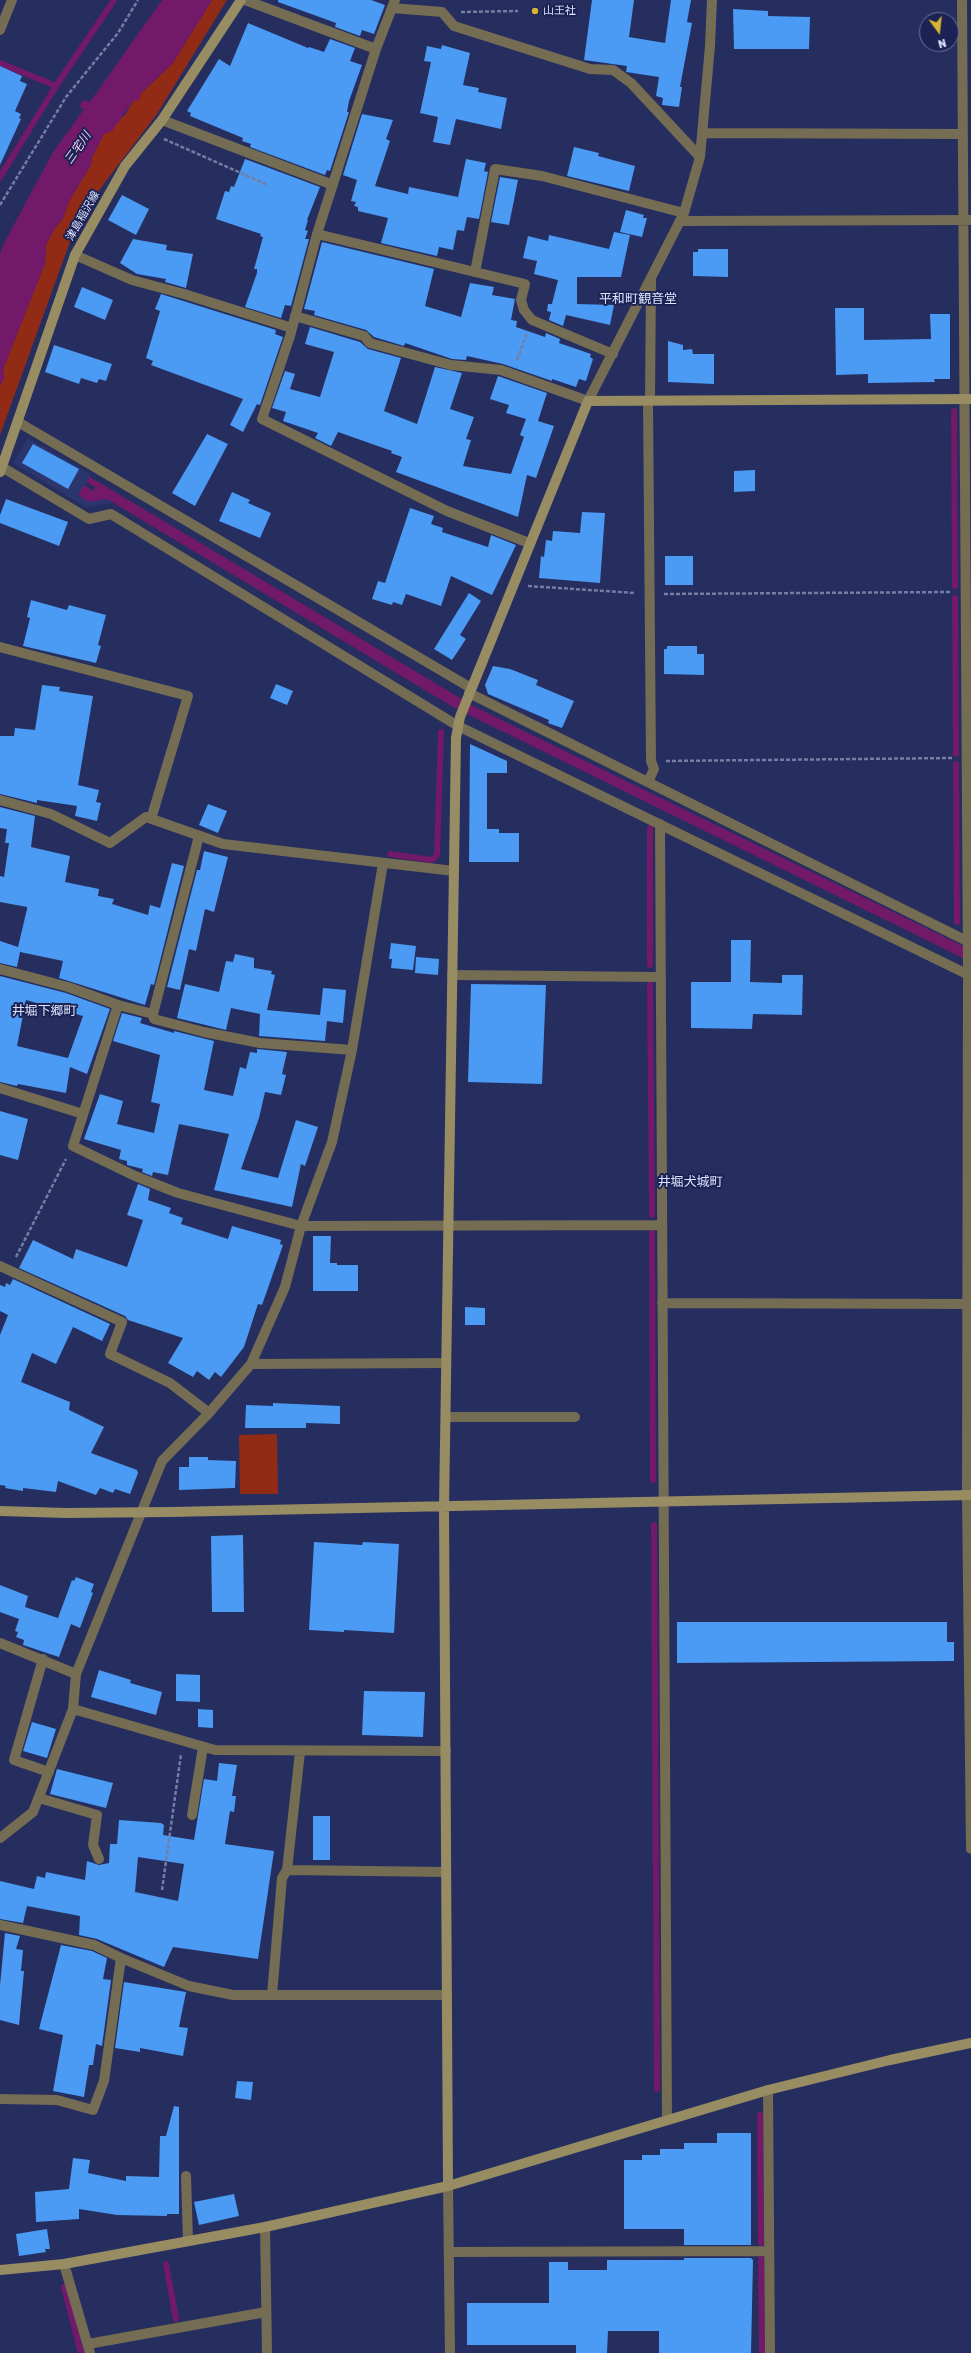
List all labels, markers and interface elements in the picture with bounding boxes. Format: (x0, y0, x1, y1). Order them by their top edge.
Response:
place label: 山王社 (543, 4, 576, 18)
marker: 山王社 (530, 6, 540, 16)
north arrow (919, 12, 959, 52)
text: N (936, 36, 947, 50)
water label: 三宅川 (62, 129, 94, 167)
street label: 津島稲沢線 (64, 189, 102, 243)
district label: 平和町観音堂 (599, 291, 677, 307)
district label: 井堀下郷町 (12, 1003, 76, 1019)
district label: 井堀犬城町 (658, 1174, 722, 1190)

